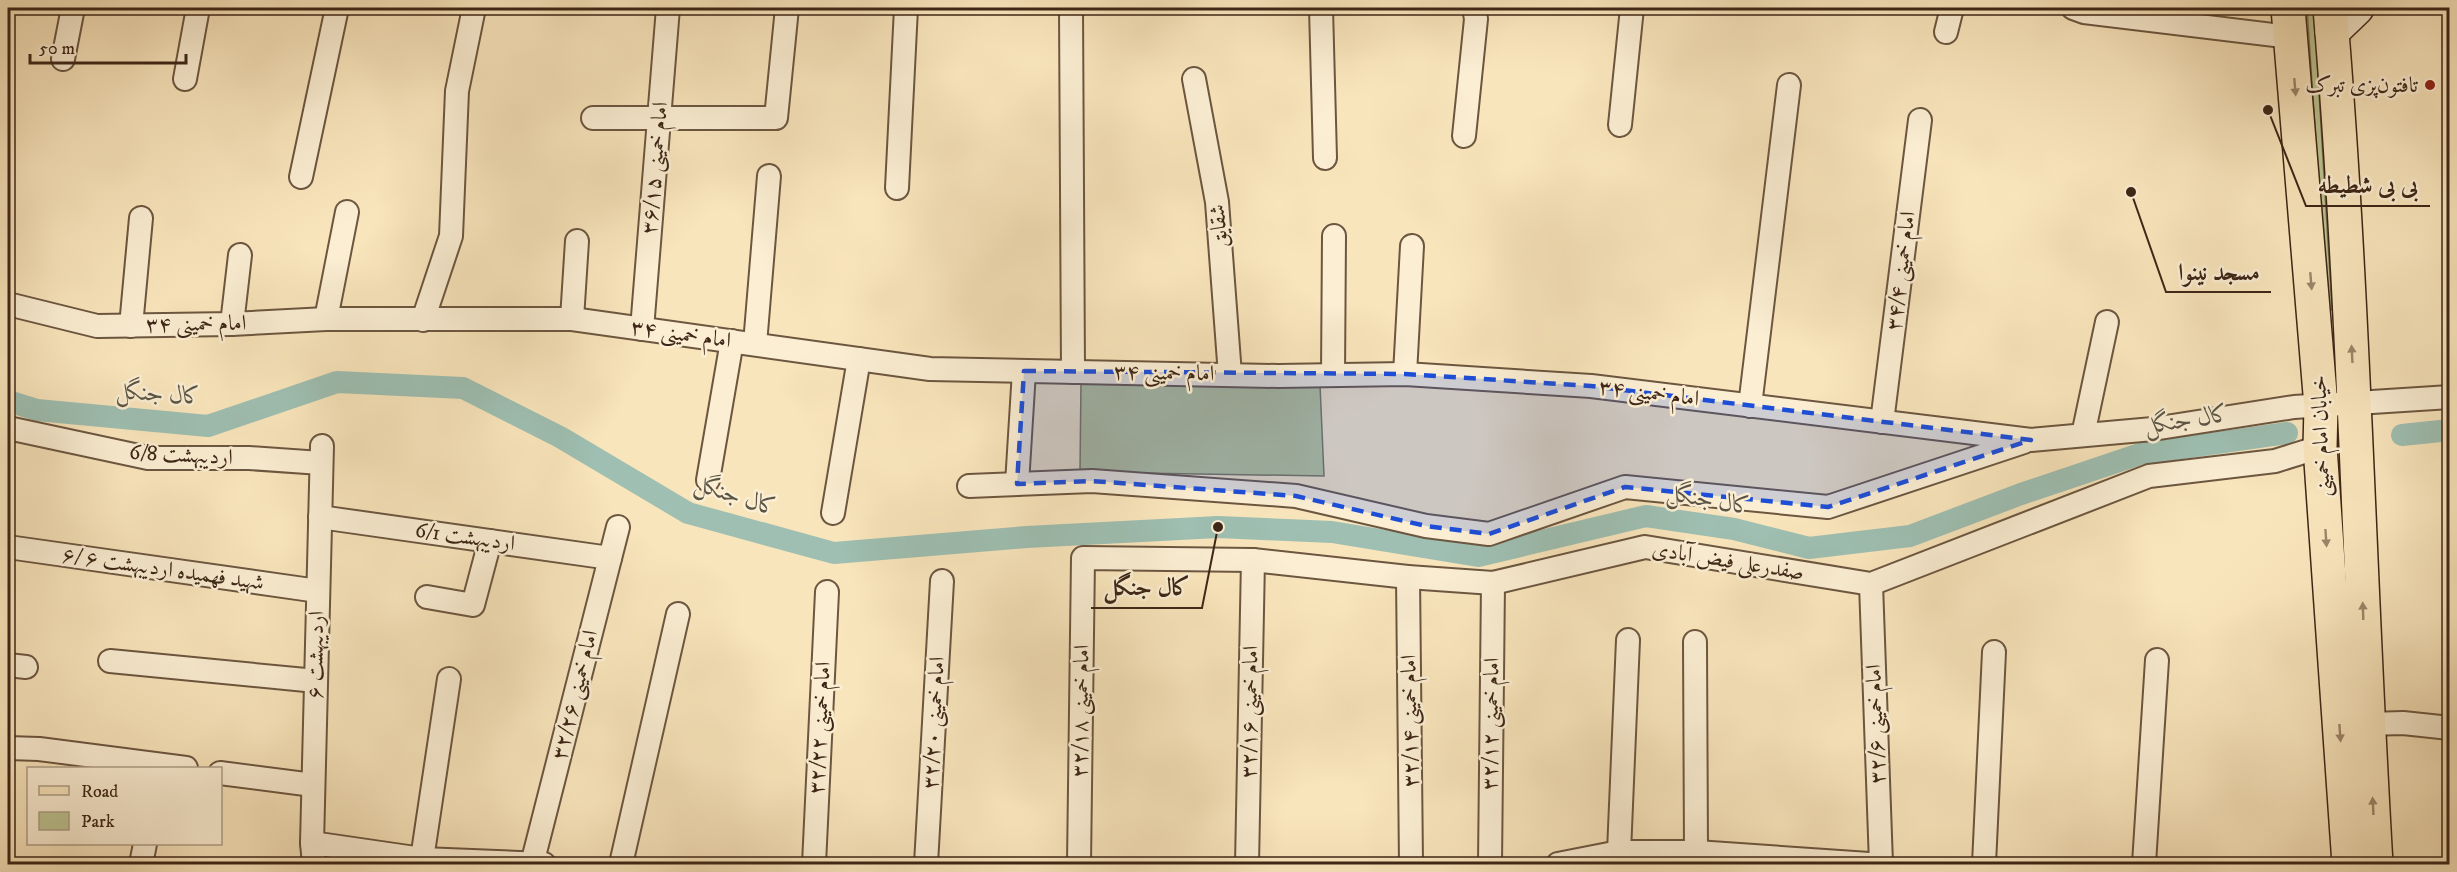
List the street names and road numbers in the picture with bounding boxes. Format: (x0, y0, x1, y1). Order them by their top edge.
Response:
street label: امام خمینی ۳۶/۱۵ (636, 101, 679, 236)
street label: شقایق (1204, 203, 1234, 249)
street label: امام خمینی ۳۴/۴ (1880, 210, 1927, 333)
street label: امام خمینی ۳۴ (145, 310, 247, 343)
street label: امام خمینی ۳۴ (628, 314, 733, 359)
street label: امام خمینی ۳۴ (1113, 359, 1215, 392)
street label: امام خمینی ۳۴ (1597, 373, 1701, 418)
street label: خیابان امام خمینی (2305, 374, 2342, 497)
street label: اردیبهشت 6/8 (128, 439, 234, 471)
street label: اردیبهشت 6/1 (413, 517, 517, 557)
street label: صفدرعلی فیض آبادی (1650, 535, 1806, 588)
street label: شهید فهمیده اردیبهشت ۶ /۶ (60, 541, 266, 597)
street label: اردیبهشت ۶ (302, 611, 330, 699)
street label: امام خمینی ۳۲/۲۶ (546, 627, 609, 764)
street label: امام خمینی ۳۲/۱۸ (1066, 644, 1101, 778)
street label: امام خمینی ۳۲/۱۶ (1235, 645, 1270, 779)
street label: امام خمینی ۳۲/۱۴ (1395, 654, 1430, 788)
street label: امام خمینی ۳۲/۲۰ (917, 656, 956, 790)
street label: امام خمینی ۳۲/۱۲ (1476, 657, 1511, 791)
street label: امام خمینی ۳۲/۲۲ (803, 661, 842, 795)
street label: امام خمینی ۳۲/۶ (1860, 663, 1897, 784)

